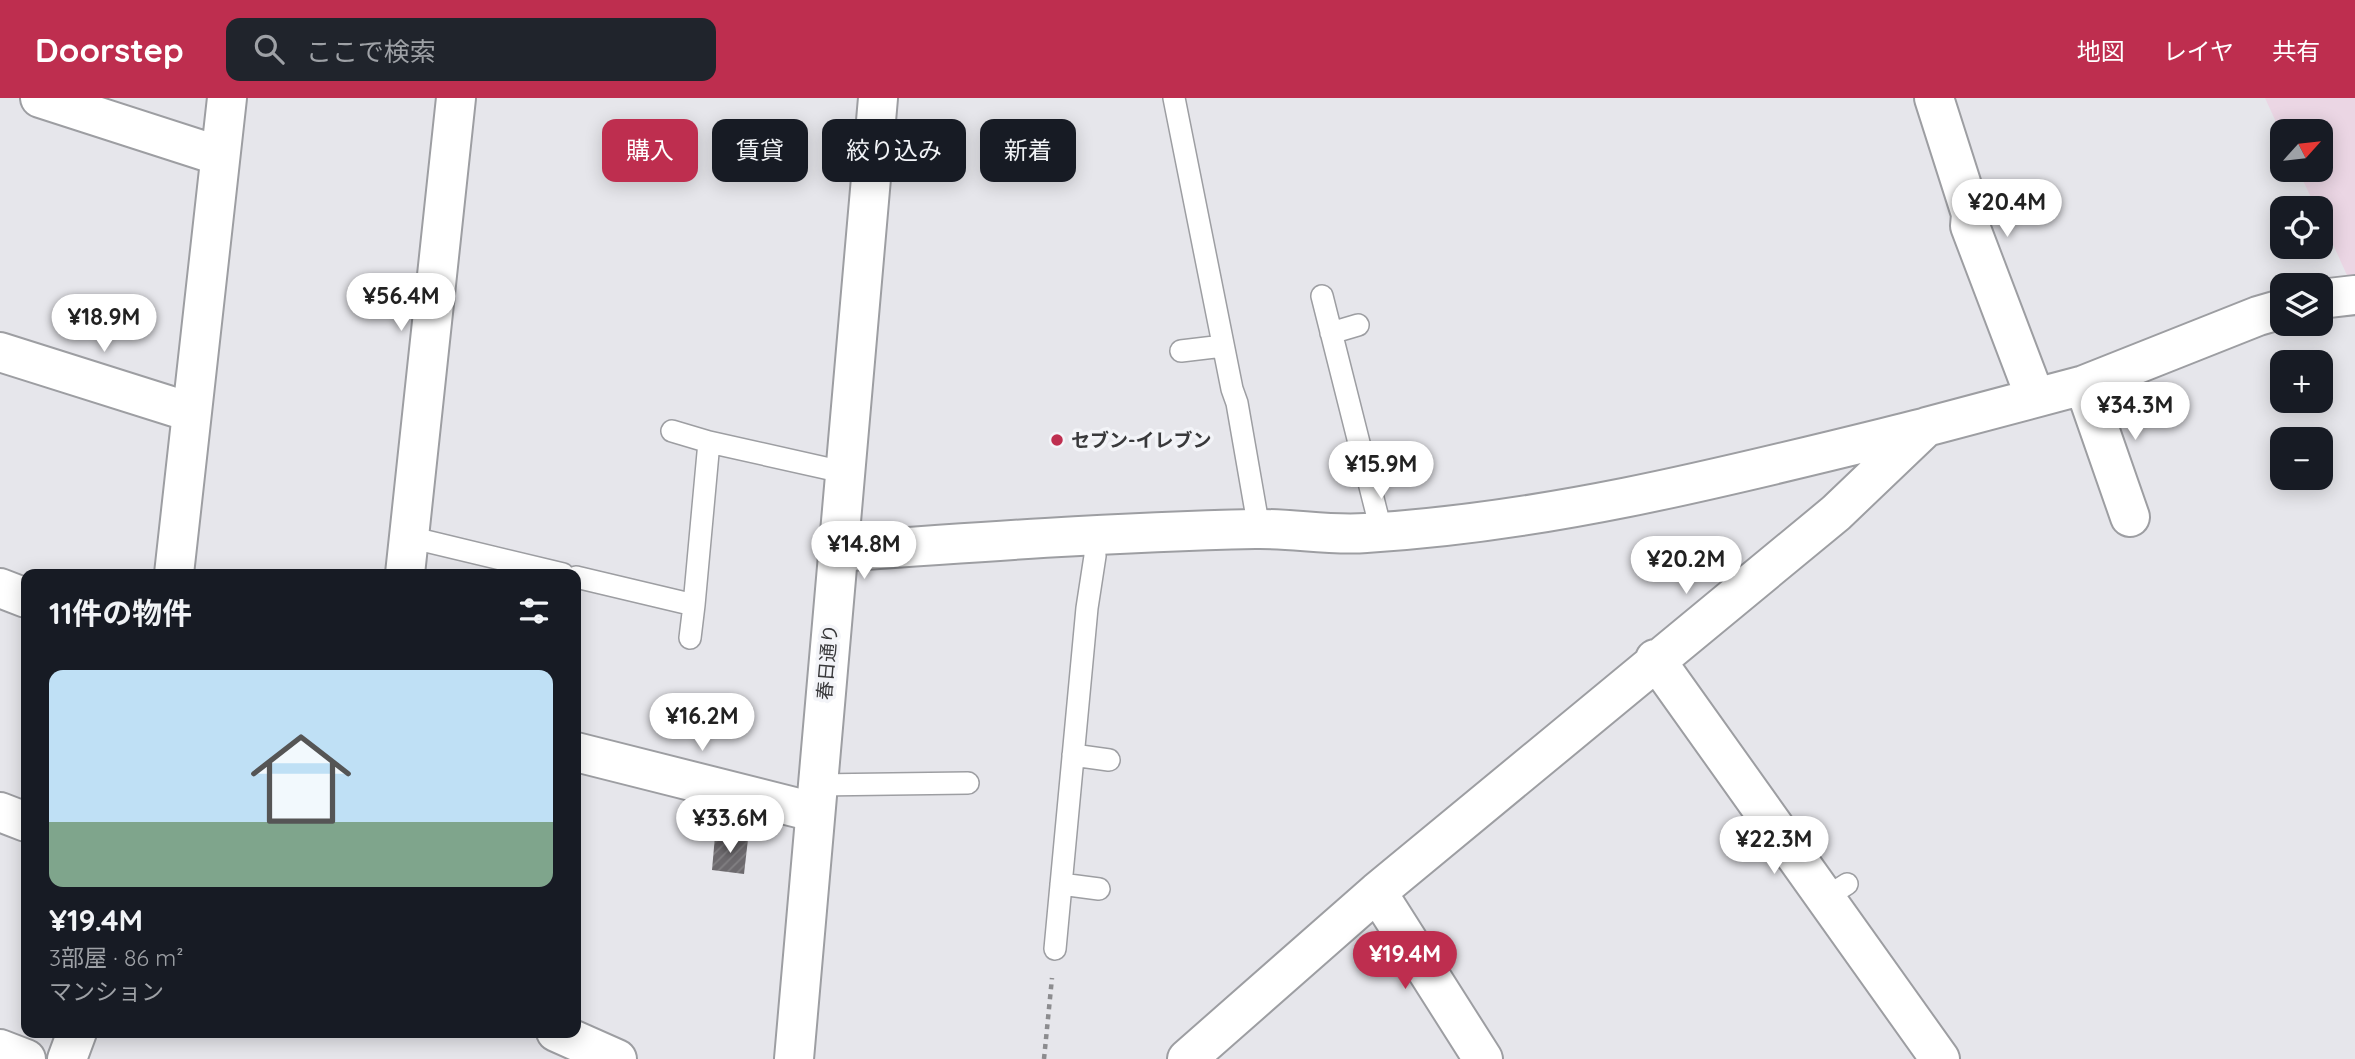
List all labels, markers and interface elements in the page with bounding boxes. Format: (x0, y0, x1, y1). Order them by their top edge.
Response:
search box (226, 18, 716, 81)
text: Doorstep (35, 29, 184, 70)
icon: search (250, 30, 288, 68)
text: ここで検索 (306, 35, 436, 68)
text: 地図 (2077, 36, 2125, 66)
text: レイヤ (2163, 36, 2234, 66)
text: 共有 (2272, 36, 2320, 66)
chip: 購入 (602, 119, 698, 182)
chip: 賃貸 (712, 119, 808, 182)
chip: 絞り込み (822, 119, 966, 182)
chip: 新着 (980, 119, 1076, 182)
north arrow (2270, 119, 2333, 182)
map controls (2270, 119, 2333, 490)
pin: ¥20.4M (1950, 180, 2064, 239)
text: ¥20.4M (1968, 187, 2046, 216)
button: locate (2270, 196, 2333, 259)
button: layers (2270, 273, 2333, 336)
pin: ¥56.4M (344, 274, 458, 333)
text: ¥56.4M (362, 281, 440, 310)
pin: ¥18.9M (47, 294, 161, 354)
text: ¥18.9M (68, 302, 140, 331)
button: + (2270, 350, 2333, 413)
pin: ¥34.3M (2078, 382, 2192, 442)
text: ¥34.3M (2097, 390, 2173, 419)
button: − (2270, 427, 2333, 490)
place label: セブン-イレブン (1071, 428, 1212, 452)
marker: セブン-イレブン (1049, 432, 1065, 448)
pin: ¥15.9M (1324, 442, 1438, 501)
text: ¥15.9M (1345, 449, 1417, 478)
pin: ¥14.8M (807, 522, 921, 581)
text: ¥14.8M (827, 529, 901, 558)
pin: ¥20.2M (1629, 536, 1743, 596)
text: ¥20.2M (1647, 544, 1725, 573)
icon: filters (515, 592, 553, 630)
text: 11件の物件 (49, 594, 192, 632)
street label: 春日通り (812, 623, 842, 701)
pin: ¥16.2M (645, 694, 759, 753)
text: ¥16.2M (665, 701, 739, 730)
icon: home (238, 716, 364, 842)
pin: ¥33.6M (673, 796, 787, 855)
text: ¥33.6M (692, 803, 768, 832)
pin: ¥22.3M (1717, 816, 1831, 876)
text: ¥22.3M (1736, 824, 1812, 853)
text: ¥19.4M (49, 901, 143, 939)
pin: ¥19.4M (1348, 932, 1462, 991)
text: ¥19.4M (1369, 939, 1441, 968)
text: 3部屋 · 86 m² (49, 943, 183, 972)
text: マンション (49, 977, 164, 1006)

